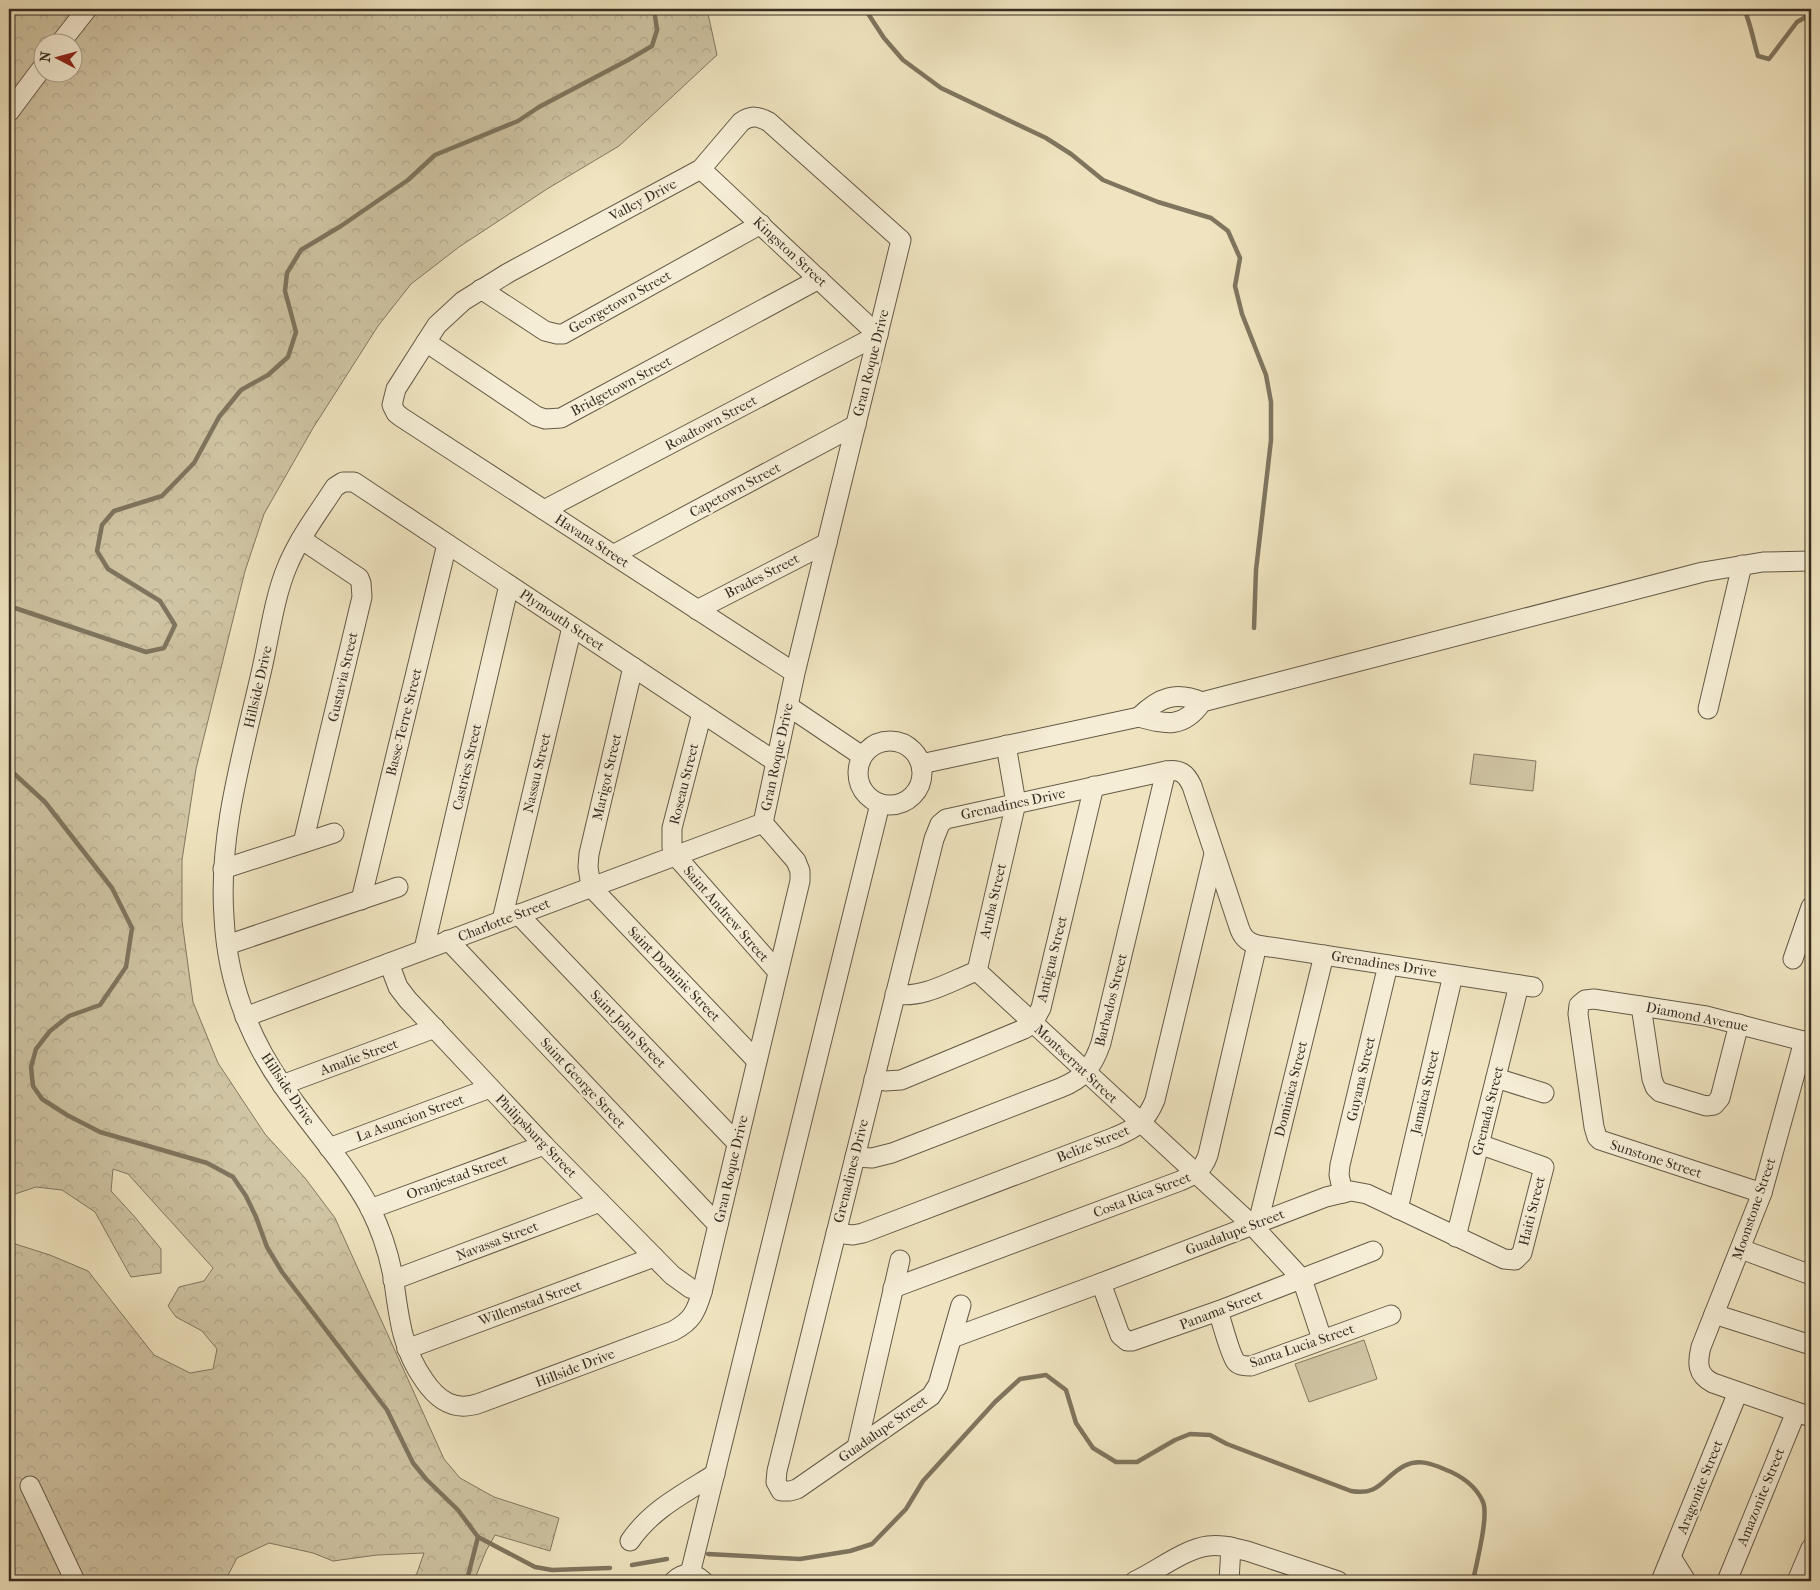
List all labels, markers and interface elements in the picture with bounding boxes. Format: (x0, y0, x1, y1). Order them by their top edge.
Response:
north arrow (32, 32, 82, 82)
text: N (37, 50, 55, 63)
street label: Valley Drive (606, 175, 680, 225)
street label: Kingston Street (749, 213, 831, 291)
street label: Georgetown Street (566, 267, 674, 337)
street label: Gran Roque Drive (849, 308, 893, 418)
street label: Bridgetown Street (568, 352, 674, 420)
street label: Roadtown Street (662, 392, 760, 454)
street label: Capetown Street (687, 459, 783, 521)
street label: Havana Street (552, 511, 632, 571)
street label: Brades Street (722, 550, 802, 602)
street label: Plymouth Street (516, 585, 608, 655)
street label: Gustavia Street (324, 630, 362, 724)
street label: Hillside Drive (240, 644, 276, 730)
street label: Basse-Terre Street (382, 666, 426, 778)
street label: Gran Roque Drive (757, 701, 797, 812)
street label: Castries Street (449, 722, 485, 812)
street label: Nassau Street (520, 731, 554, 815)
street label: Marigot Street (589, 732, 625, 822)
street label: Roseau Street (666, 741, 702, 827)
street label: Grenadines Drive (959, 785, 1067, 823)
street label: Aruba Street (976, 862, 1010, 941)
street label: Saint Andrew Street (680, 863, 772, 965)
street label: Charlotte Street (456, 895, 552, 945)
street label: Antigua Street (1033, 914, 1071, 1005)
street label: Saint Dominic Street (624, 923, 724, 1025)
street label: Grenadines Drive (1330, 947, 1438, 981)
street label: Barbados Street (1091, 952, 1131, 1048)
street label: Saint John Street (587, 986, 669, 1072)
street label: Diamond Avenue (1644, 999, 1750, 1035)
street label: Montserrat Street (1031, 1021, 1121, 1107)
street label: Saint George Street (537, 1034, 629, 1132)
street label: Amalie Street (317, 1035, 400, 1079)
street label: Guyana Street (1343, 1035, 1379, 1123)
street label: Dominica Street (1271, 1039, 1311, 1139)
street label: Jamaica Street (1407, 1048, 1443, 1137)
street label: Hillside Drive (257, 1049, 319, 1129)
street label: Grenada Street (1469, 1065, 1507, 1157)
street label: La Asuncion Street (354, 1091, 466, 1145)
street label: Philipsburg Street (492, 1091, 580, 1181)
street label: Gran Roque Drive (710, 1114, 752, 1224)
street label: Grenadines Drive (830, 1117, 872, 1225)
street label: Belize Street (1054, 1122, 1132, 1166)
street label: Sunstone Street (1608, 1136, 1704, 1182)
street label: Oranjestad Street (404, 1151, 510, 1203)
street label: Moonstone Street (1729, 1156, 1779, 1262)
street label: Costa Rica Street (1091, 1169, 1193, 1221)
street label: Haiti Street (1515, 1175, 1549, 1247)
street label: Guadalupe Street (1183, 1205, 1287, 1259)
street label: Navassa Street (454, 1218, 540, 1264)
street label: Willemstad Street (475, 1277, 584, 1330)
street label: Panama Street (1177, 1286, 1265, 1334)
street label: Santa Lucia Street (1248, 1320, 1356, 1372)
street label: Hillside Drive (533, 1345, 617, 1391)
street label: Guadalupe Street (835, 1392, 931, 1466)
street label: Aragonite Street (1673, 1437, 1727, 1537)
street label: Amazonite Street (1733, 1445, 1788, 1550)

